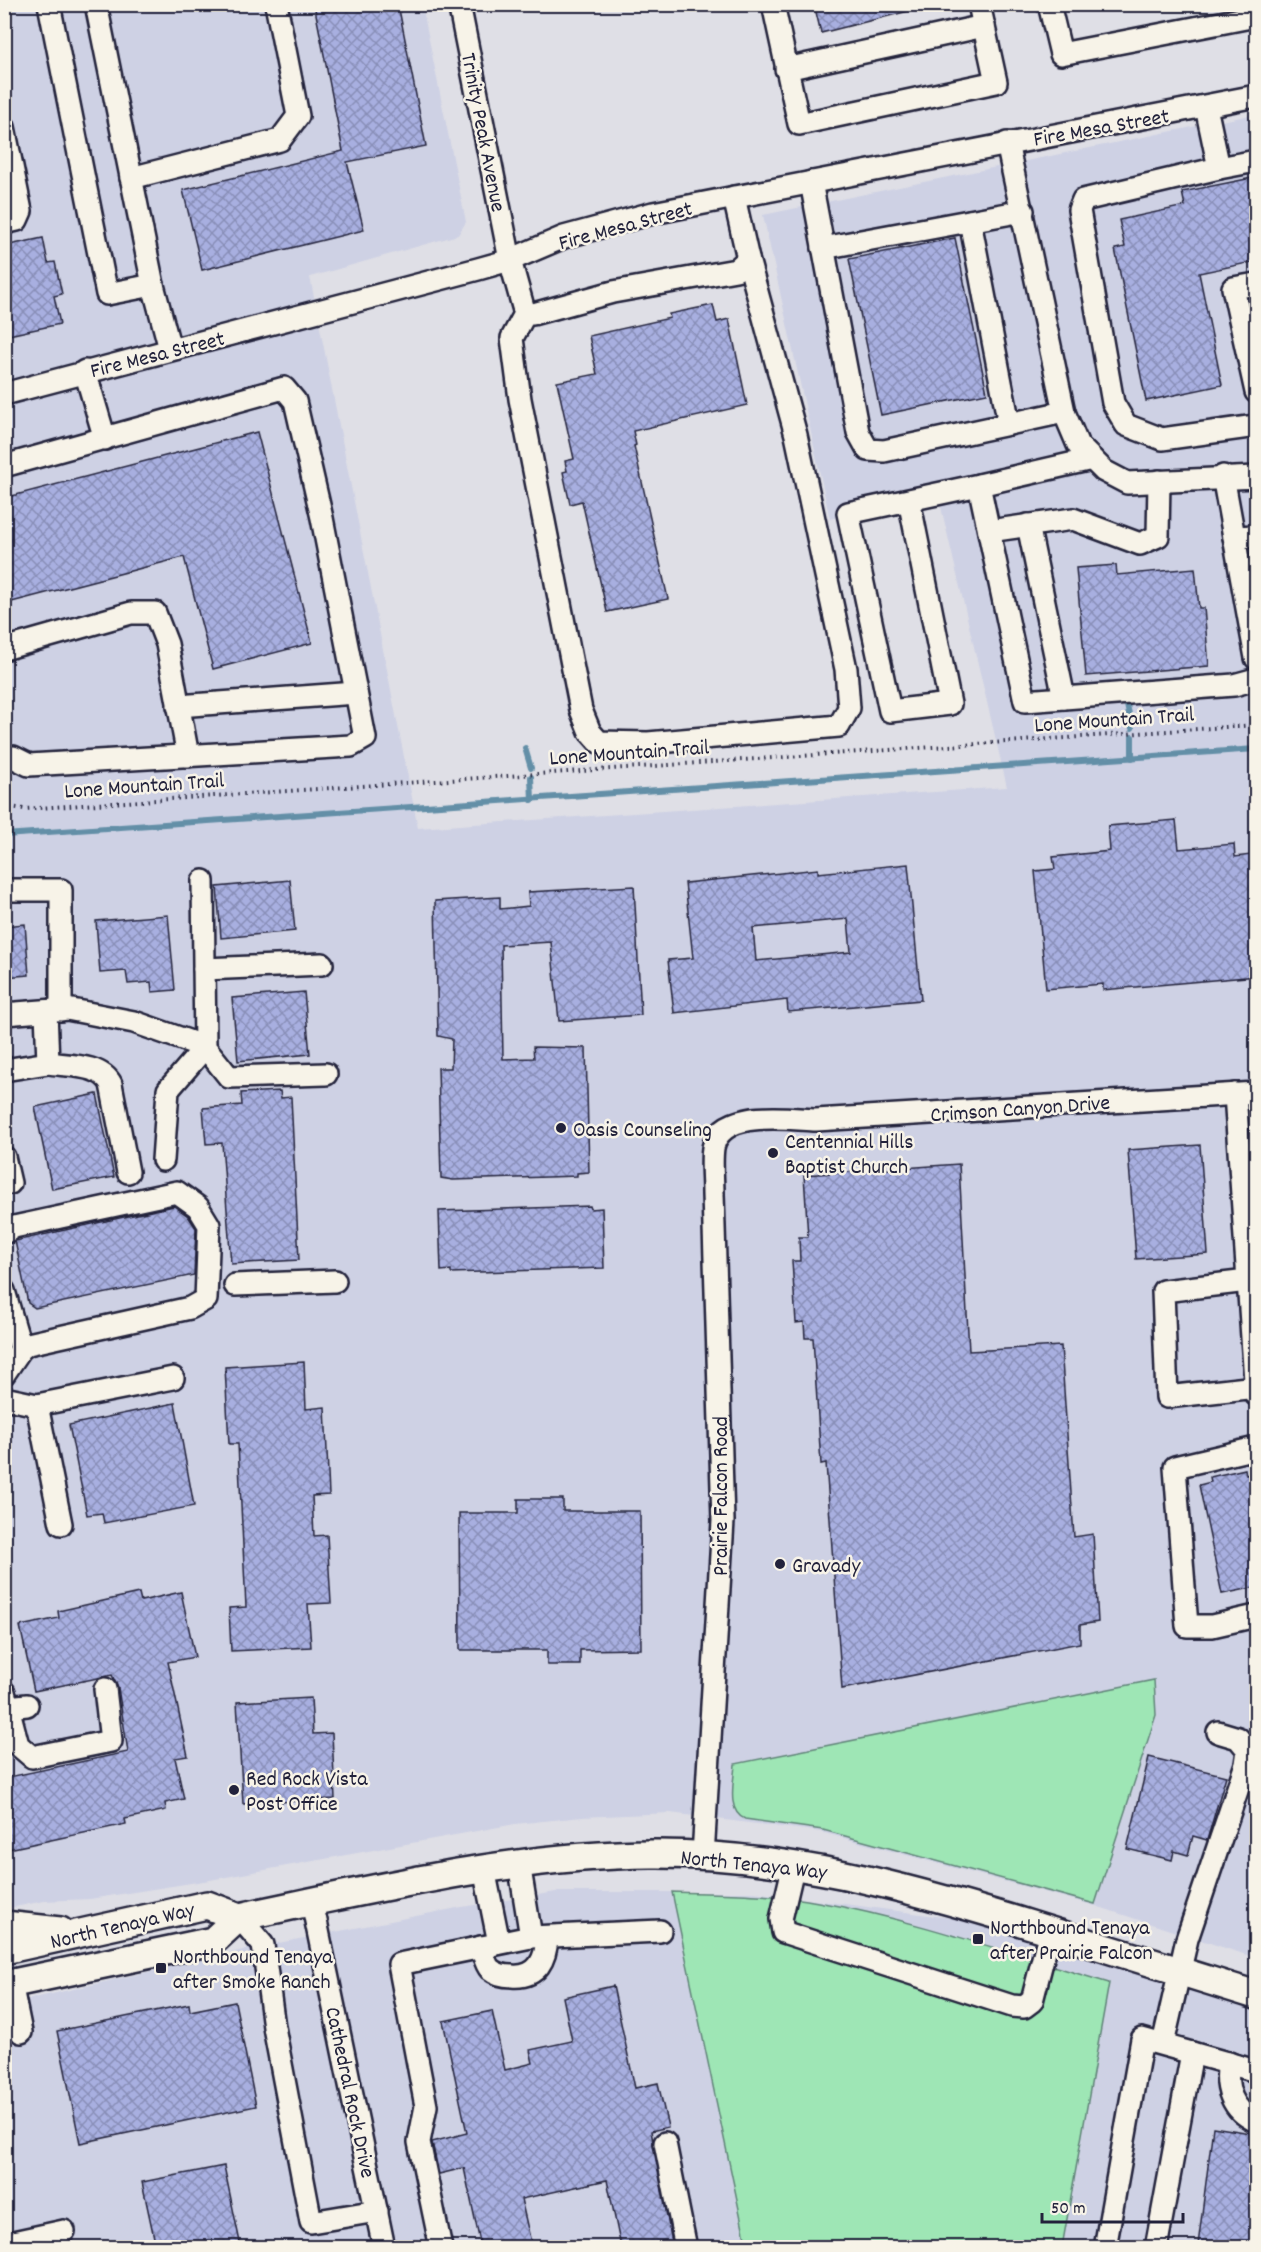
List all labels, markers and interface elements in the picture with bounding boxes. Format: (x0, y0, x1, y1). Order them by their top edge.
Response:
street label: Trinity Peak Avenue (451, 50, 512, 215)
street label: Fire Mesa Street (1031, 102, 1172, 157)
street label: Fire Mesa Street (556, 195, 696, 260)
street label: Fire Mesa Street (87, 325, 228, 388)
street label: Lone Mountain Trail (1033, 700, 1195, 743)
street label: Lone Mountain Trail (548, 733, 710, 776)
street label: Lone Mountain Trail (63, 766, 225, 809)
street label: Crimson Canyon Drive (929, 1089, 1111, 1132)
place label: Oasis Counseling (573, 1116, 712, 1147)
marker: Oasis Counseling (554, 1121, 568, 1135)
place label: Centennial Hills Baptist Church (785, 1128, 913, 1184)
marker: Centennial Hills Baptist Church (766, 1146, 780, 1160)
street label: Prairie Falcon Road (707, 1416, 738, 1576)
place label: Gravady (792, 1552, 861, 1583)
marker: Gravady (773, 1557, 787, 1571)
place label: Red Rock Vista Post Office (246, 1765, 368, 1821)
marker: Red Rock Vista Post Office (227, 1783, 241, 1797)
street label: North Tenaya Way (679, 1843, 830, 1890)
street label: North Tenaya Way (48, 1896, 199, 1959)
place label: Northbound Tenaya after Prairie Falcon (990, 1914, 1153, 1970)
marker: Northbound Tenaya after Prairie Falcon (971, 1932, 985, 1946)
place label: Northbound Tenaya after Smoke Ranch (173, 1943, 333, 1999)
marker: Northbound Tenaya after Smoke Ranch (154, 1961, 168, 1975)
street label: Cathedral Rock Drive (315, 2004, 382, 2181)
scale bar (1042, 2186, 1183, 2224)
text: 50 m (1051, 2197, 1086, 2222)

